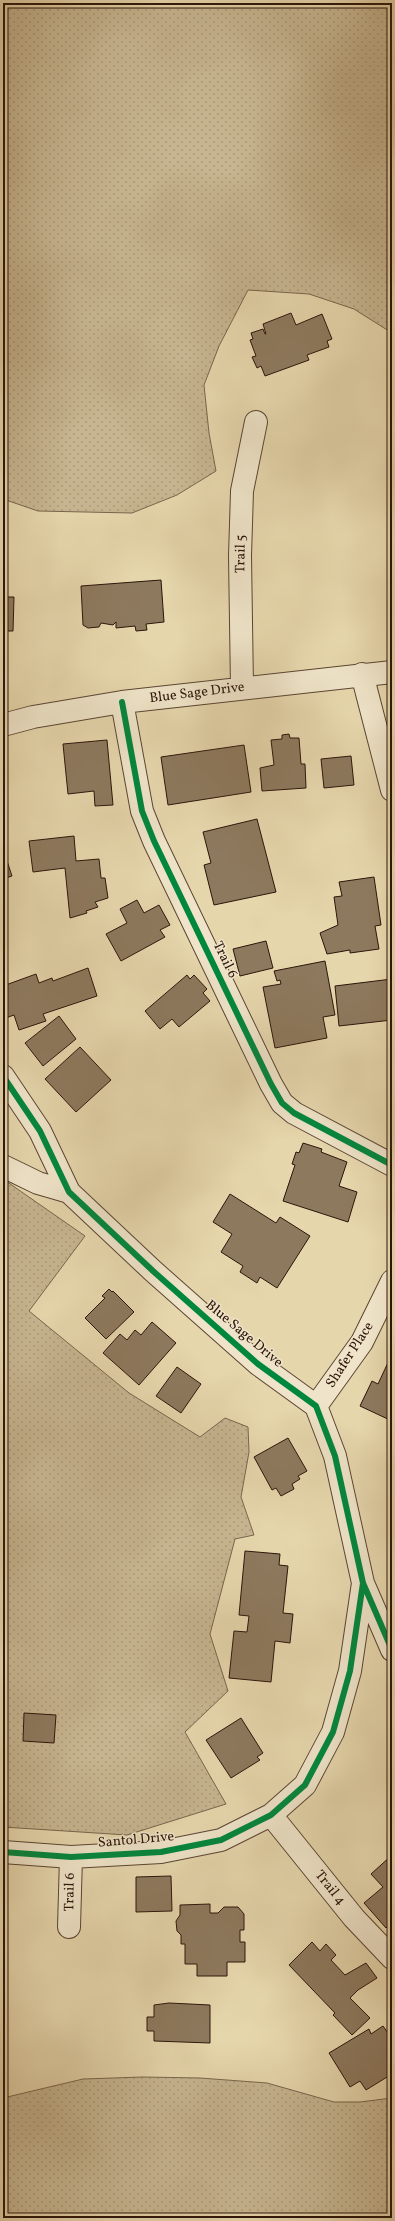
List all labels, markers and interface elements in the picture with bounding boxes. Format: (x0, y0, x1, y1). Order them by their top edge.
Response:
street label: Trail 5 (231, 535, 251, 573)
street label: Blue Sage Drive (148, 678, 246, 708)
street label: Trail 6 (208, 938, 242, 982)
street label: Blue Sage Drive (201, 1296, 287, 1372)
street label: Shafer Place (322, 1318, 379, 1392)
street label: Santol Drive (97, 1827, 175, 1853)
street label: Trail 4 (310, 1866, 350, 1910)
street label: Trail 6 (60, 1872, 80, 1912)

